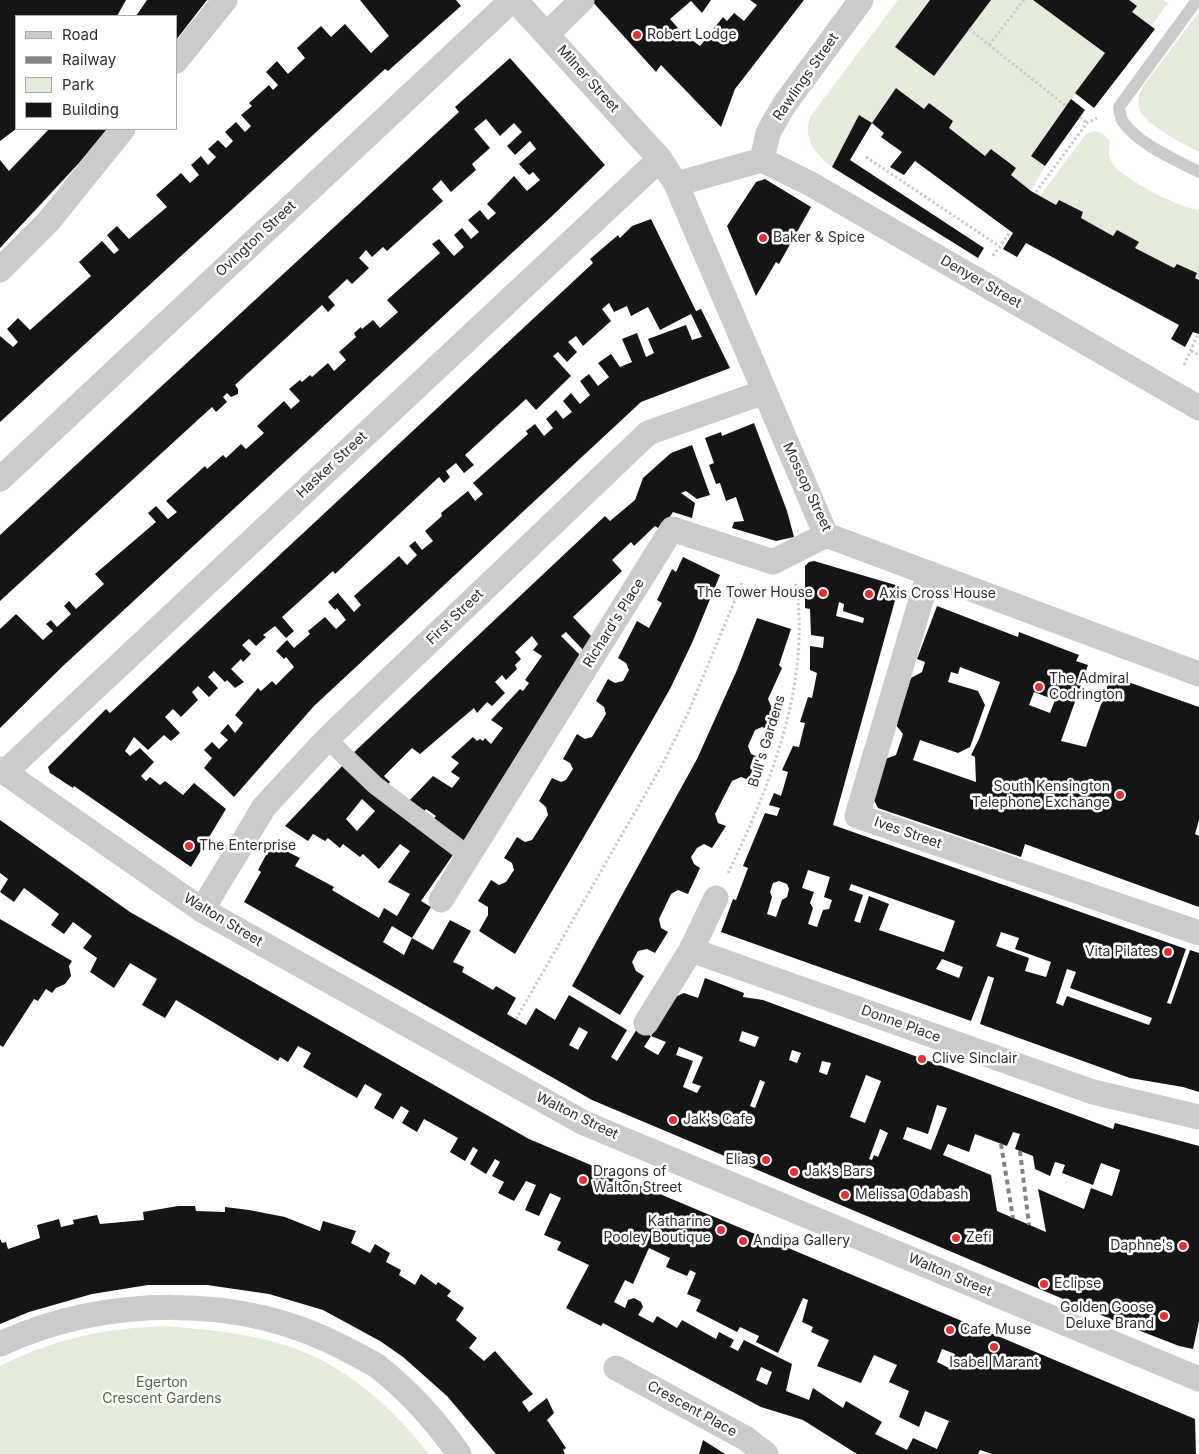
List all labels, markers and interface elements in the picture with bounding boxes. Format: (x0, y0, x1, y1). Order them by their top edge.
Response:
legend (15, 15, 178, 130)
text: Road (62, 25, 98, 44)
place label: Robert Lodge (647, 27, 737, 43)
marker: Robert Lodge (631, 29, 643, 41)
street label: Rawlings Street (770, 30, 842, 124)
street label: Milner Street (553, 42, 623, 116)
text: Railway (62, 50, 116, 69)
text: Park (62, 75, 94, 94)
text: Building (62, 100, 119, 119)
street label: Ovington Street (212, 198, 300, 280)
place label: Baker & Spice (773, 230, 865, 246)
marker: Baker & Spice (757, 232, 769, 244)
street label: Denyer Street (937, 252, 1025, 312)
street label: Hasker Street (293, 428, 371, 502)
street label: Mossop Street (779, 440, 835, 534)
street label: Richard's Place (580, 575, 648, 671)
place label: The Tower House (696, 585, 813, 601)
street label: First Street (423, 586, 487, 648)
place label: Axis Cross House (879, 586, 996, 602)
marker: The Tower House (817, 587, 829, 599)
marker: Axis Cross House (863, 588, 875, 600)
place label: The Admiral Codrington (1049, 671, 1129, 704)
marker: The Admiral Codrington (1033, 681, 1045, 693)
street label: Bull's Gardens (745, 693, 789, 789)
place label: South Kensington Telephone Exchange (972, 779, 1110, 812)
marker: South Kensington Telephone Exchange (1114, 789, 1126, 801)
street label: Ives Street (872, 814, 944, 852)
place label: The Enterprise (199, 838, 296, 854)
marker: The Enterprise (183, 840, 195, 852)
street label: Walton Street (180, 890, 266, 950)
place label: Vita Pilates (1085, 944, 1158, 960)
marker: Vita Pilates (1162, 946, 1174, 958)
street label: Donne Place (859, 1002, 943, 1046)
place label: Clive Sinclair (932, 1051, 1017, 1067)
marker: Clive Sinclair (916, 1053, 928, 1065)
street label: Walton Street (533, 1089, 621, 1143)
place label: Jak's Cafe (683, 1112, 753, 1128)
marker: Jak's Cafe (667, 1114, 679, 1126)
place label: Elias (726, 1152, 756, 1168)
marker: Elias (760, 1154, 772, 1166)
place label: Dragons of Walton Street (593, 1164, 682, 1196)
place label: Jak's Bars (804, 1164, 873, 1180)
marker: Jak's Bars (788, 1166, 800, 1178)
marker: Dragons of Walton Street (577, 1174, 589, 1186)
place label: Melissa Odabash (855, 1187, 969, 1203)
marker: Melissa Odabash (839, 1189, 851, 1201)
place label: Katharine Pooley Boutique (603, 1214, 711, 1246)
marker: Katharine Pooley Boutique (715, 1224, 727, 1236)
place label: Zefi (966, 1230, 992, 1246)
marker: Zefi (950, 1232, 962, 1244)
place label: Andipa Gallery (753, 1233, 850, 1249)
marker: Andipa Gallery (737, 1235, 749, 1247)
place label: Daphne's (1110, 1238, 1173, 1254)
marker: Daphne's (1177, 1240, 1189, 1252)
street label: Walton Street (906, 1250, 994, 1300)
place label: Eclipse (1054, 1276, 1101, 1292)
marker: Eclipse (1038, 1278, 1050, 1290)
place label: Golden Goose Deluxe Brand (1060, 1300, 1154, 1332)
marker: Golden Goose Deluxe Brand (1158, 1310, 1170, 1322)
place label: Cafe Muse (960, 1322, 1031, 1338)
marker: Cafe Muse (944, 1324, 956, 1336)
marker: Isabel Marant (988, 1341, 1000, 1353)
place label: Isabel Marant (949, 1355, 1039, 1371)
park label: Egerton Crescent Gardens (102, 1375, 222, 1408)
street label: Crescent Place (644, 1377, 740, 1441)

